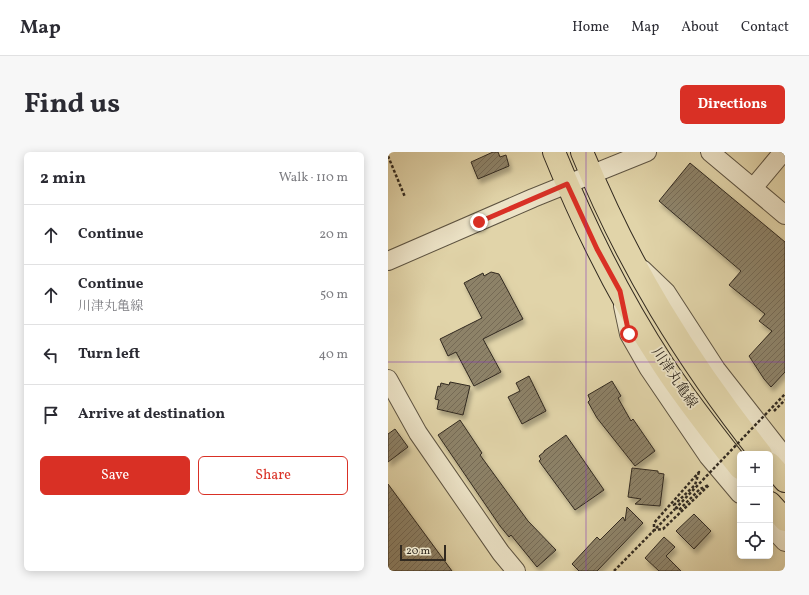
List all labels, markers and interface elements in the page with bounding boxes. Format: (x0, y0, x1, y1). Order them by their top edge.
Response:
text: Map (20, 15, 61, 41)
text: Home (572, 18, 609, 37)
text: Map (631, 18, 659, 37)
text: About (681, 18, 719, 37)
text: Contact (741, 18, 789, 37)
text: Find us (24, 85, 120, 124)
button: Directions (680, 85, 785, 124)
text: 2 min (40, 167, 86, 190)
text: Walk · 110 m (279, 169, 348, 187)
route end (470, 213, 488, 231)
icon: ahead (40, 224, 62, 246)
text: Continue (78, 224, 143, 245)
text: 20 m (319, 226, 348, 244)
text: Continue (78, 274, 143, 295)
icon: ahead (40, 284, 62, 306)
text: 50 m (320, 286, 348, 304)
text: 川津丸亀線 (78, 298, 143, 316)
route start (620, 325, 638, 343)
icon: left (40, 344, 62, 366)
text: Turn left (78, 344, 140, 365)
street label: 川津丸亀線 (647, 344, 701, 412)
text: 40 m (319, 346, 348, 364)
icon: arrive (40, 404, 62, 426)
text: Arrive at destination (78, 404, 225, 425)
map controls (737, 451, 773, 559)
button: + (737, 451, 773, 487)
button: Save (40, 456, 190, 495)
button: Share (198, 456, 348, 495)
button: − (737, 487, 773, 523)
button: locate (737, 523, 773, 559)
scale bar (400, 543, 446, 562)
text: 20 m (406, 544, 430, 559)

